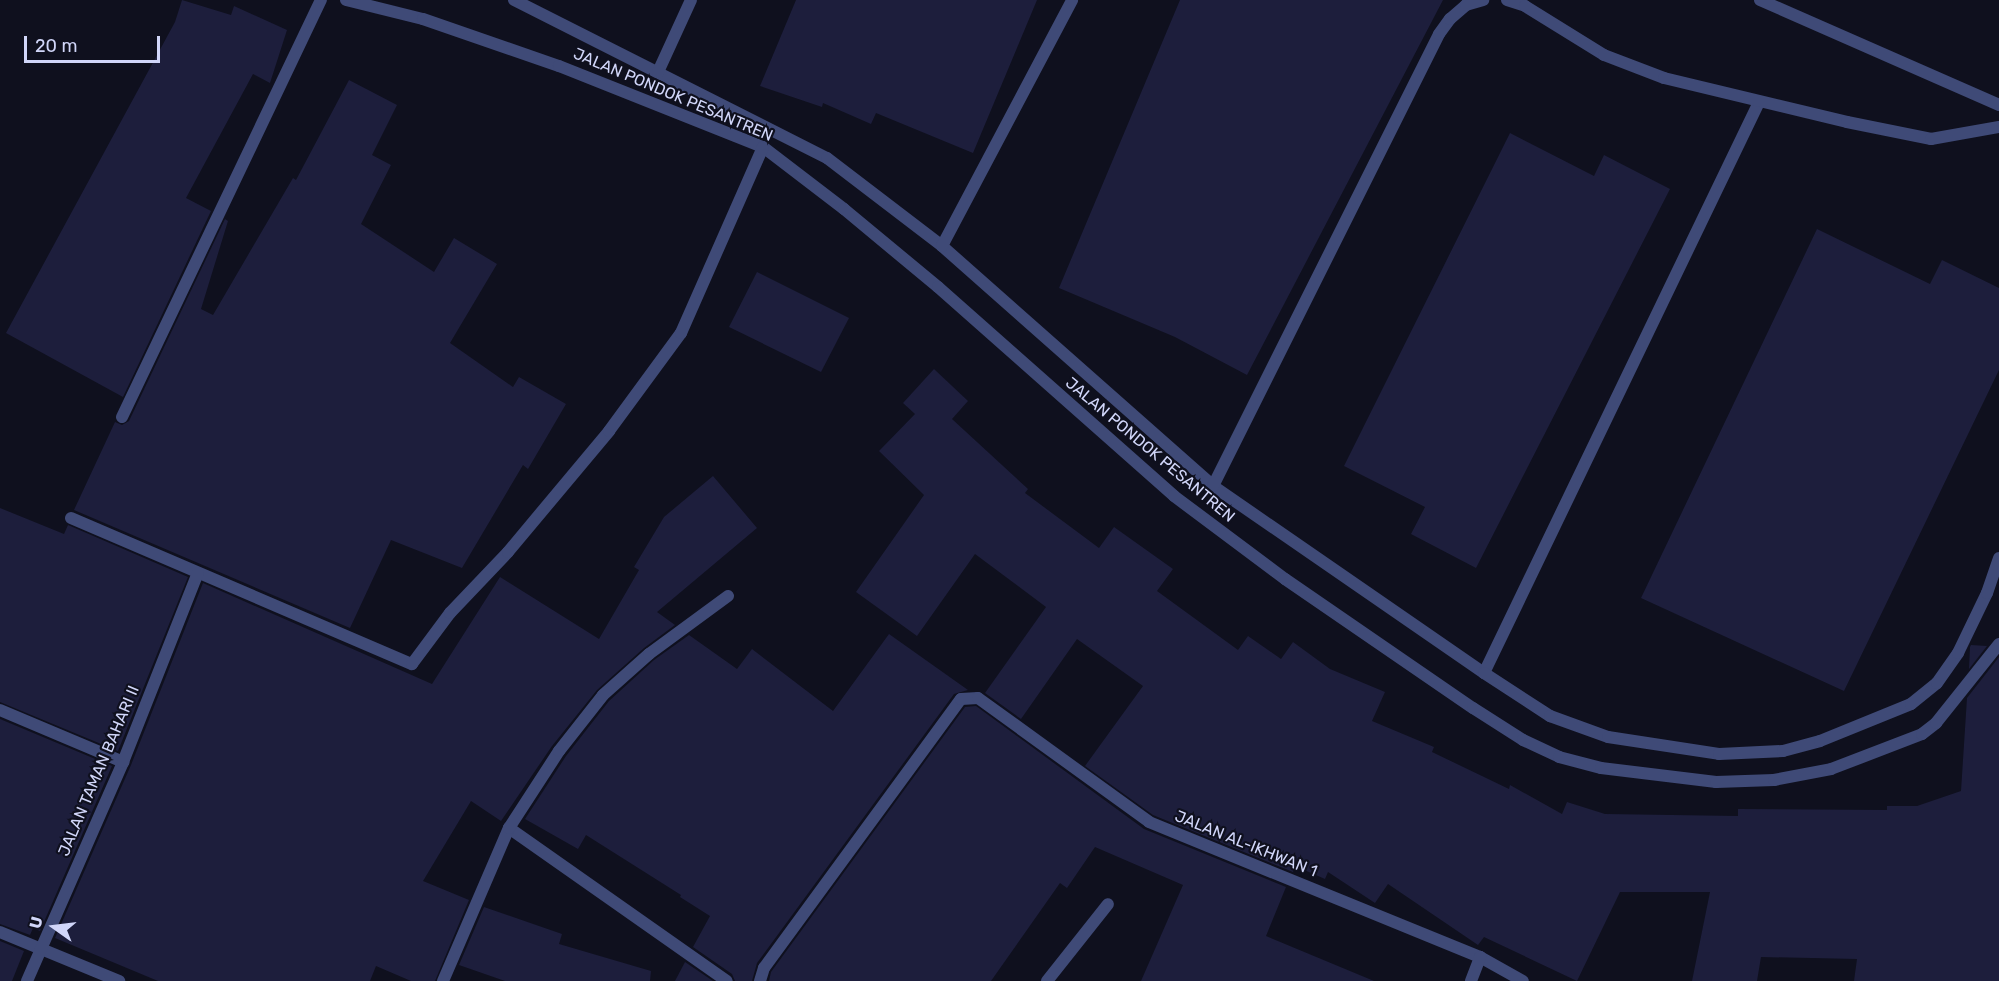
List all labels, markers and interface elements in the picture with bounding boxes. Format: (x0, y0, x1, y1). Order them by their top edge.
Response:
scale bar (27, 24, 164, 62)
text: 20 m (35, 35, 77, 57)
street label: JALAN PONDOK PESANTREN (570, 44, 776, 146)
street label: JALAN PONDOK PESANTREN (1061, 373, 1239, 527)
street label: JALAN TAMAN BAHARI II (54, 683, 144, 859)
street label: JALAN AL-IKHWAN 1 (1172, 807, 1320, 881)
north arrow (24, 897, 84, 957)
text: U (25, 915, 47, 930)

